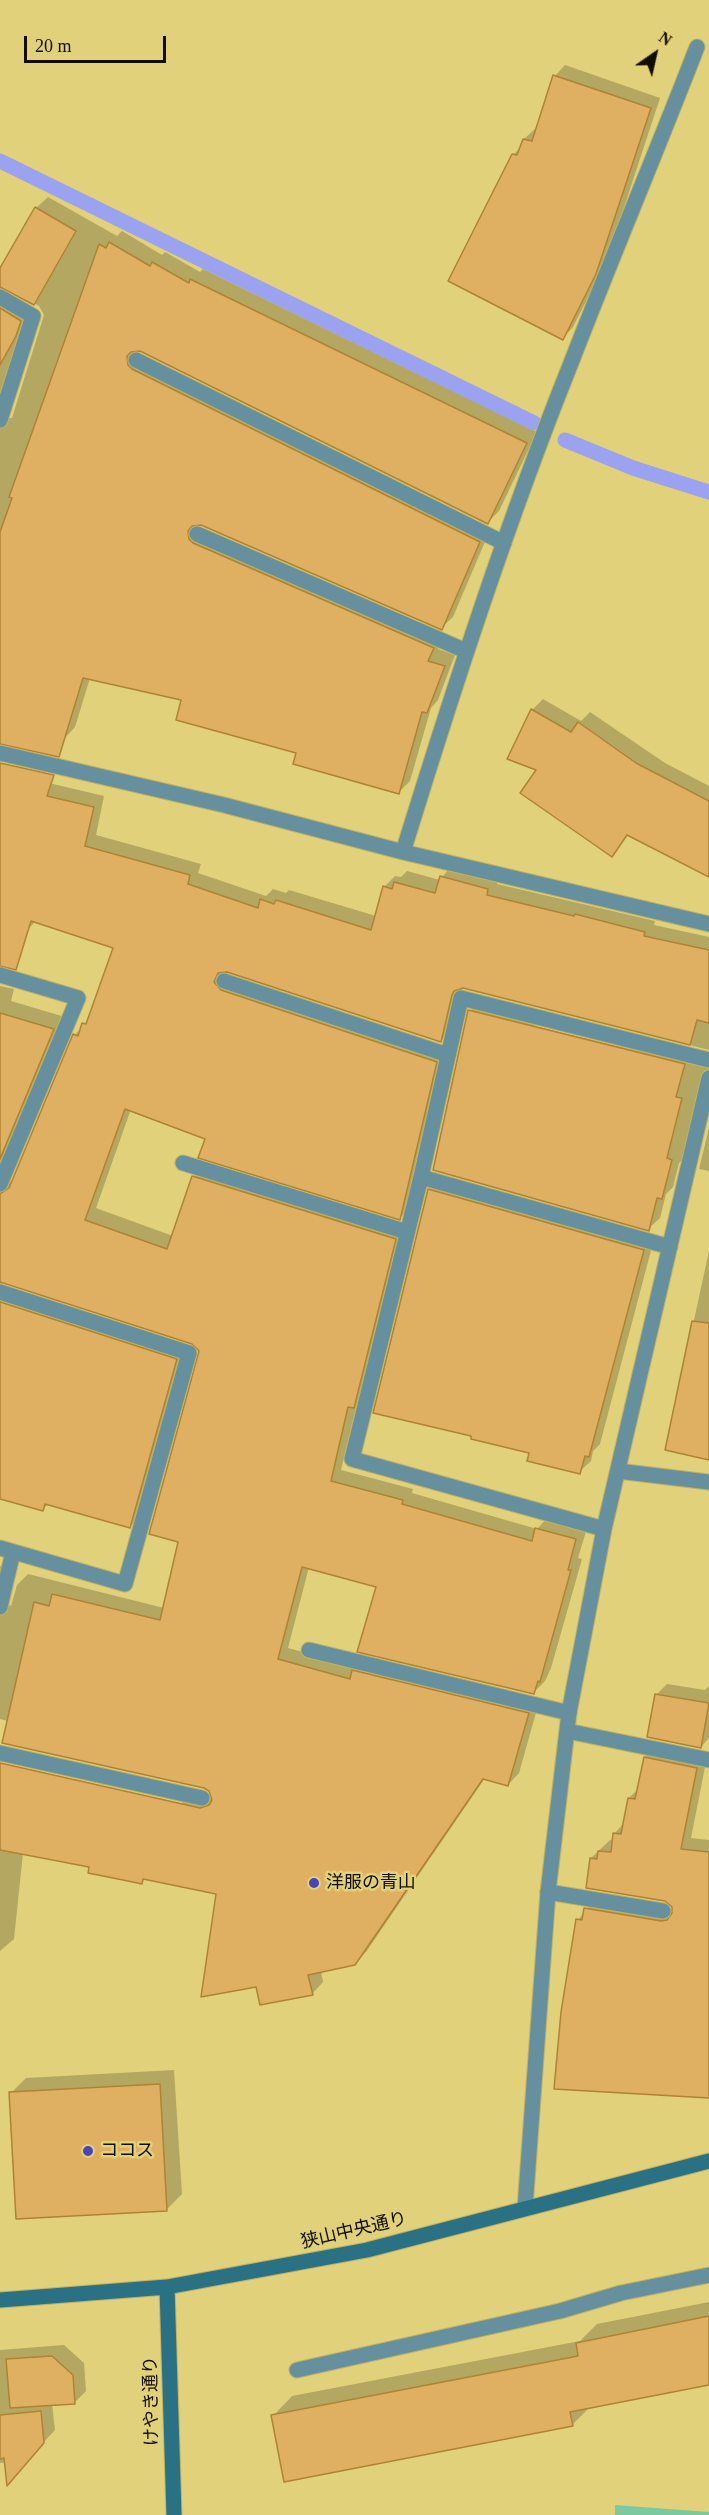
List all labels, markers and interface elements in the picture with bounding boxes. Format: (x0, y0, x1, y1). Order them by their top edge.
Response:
scale bar (27, 24, 170, 62)
north arrow (625, 24, 685, 84)
text: N (656, 28, 675, 49)
text: 20 m (35, 36, 72, 56)
place label: 洋服の青山 (326, 1872, 416, 1894)
marker: 洋服の青山 (307, 1876, 321, 1890)
place label: ココス (100, 2140, 154, 2162)
marker: ココス (81, 2144, 95, 2158)
street label: 狭山中央通り (299, 2208, 409, 2254)
street label: けやき通り (140, 2356, 164, 2446)

